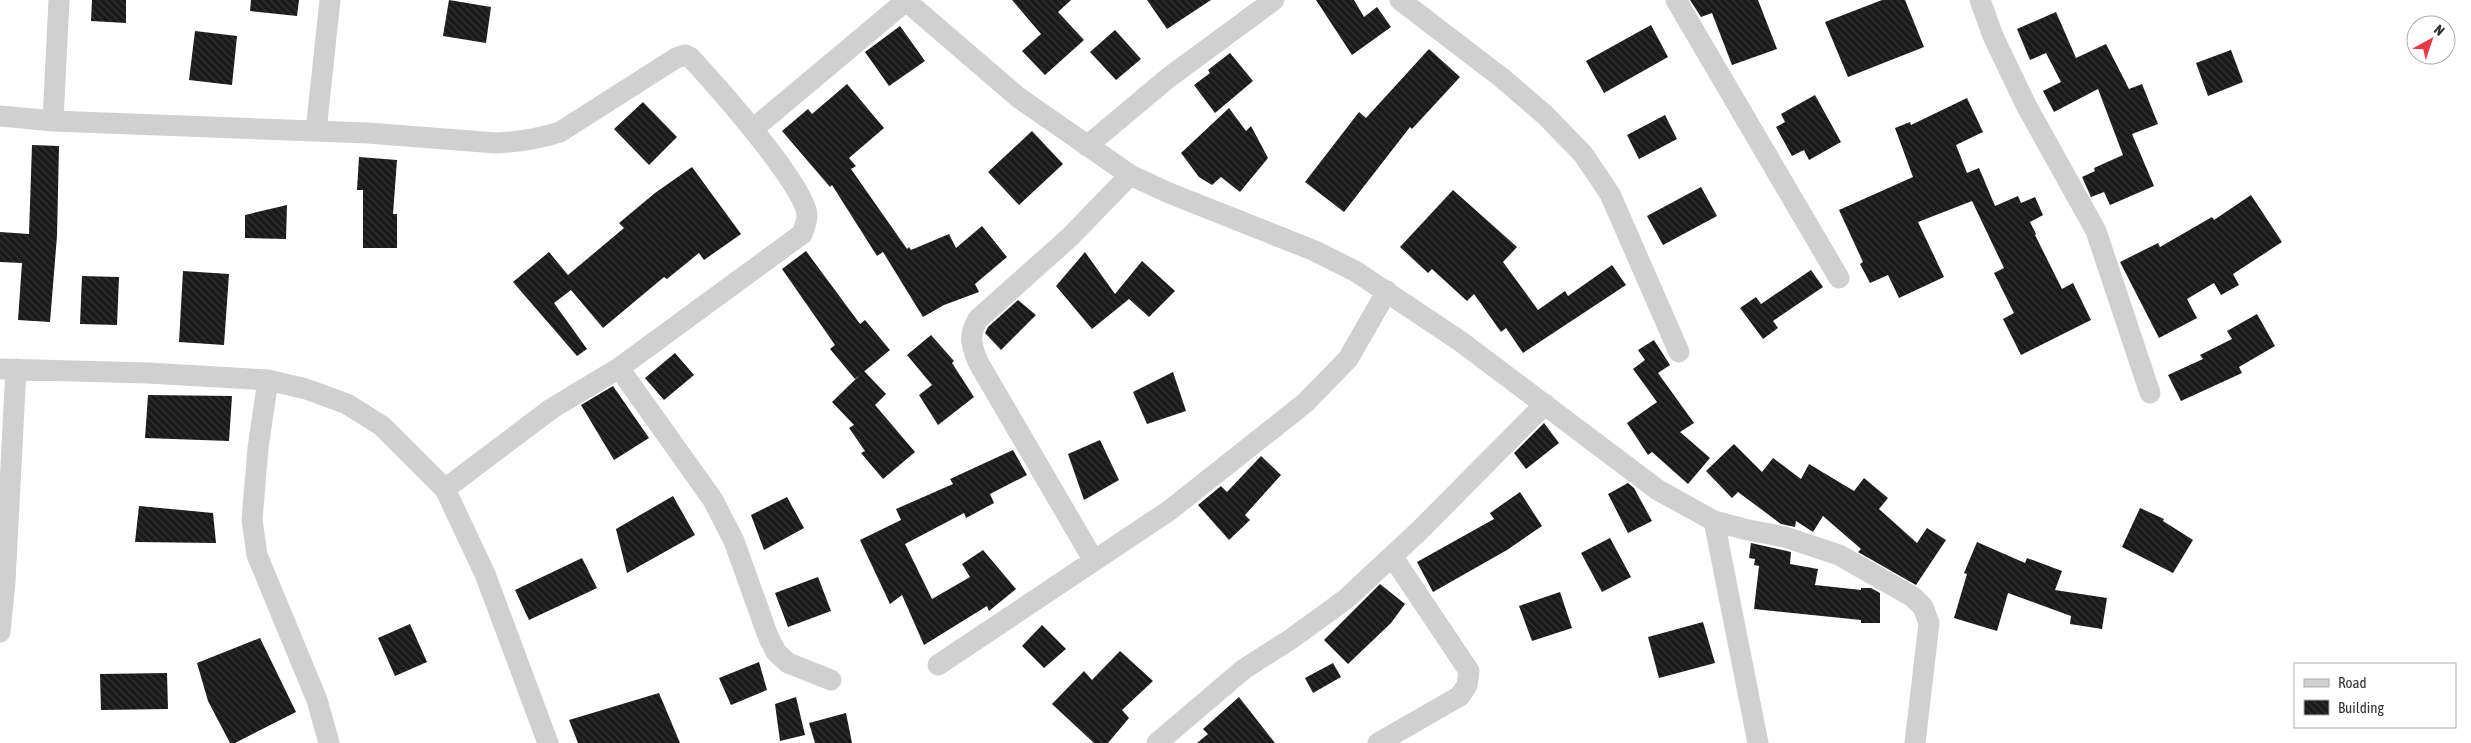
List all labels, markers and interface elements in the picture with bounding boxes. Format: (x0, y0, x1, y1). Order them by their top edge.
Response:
north arrow (2406, 15, 2456, 65)
text: N (2431, 21, 2448, 39)
legend (2294, 663, 2456, 728)
text: Road (2338, 674, 2367, 691)
text: Building (2338, 699, 2384, 716)

